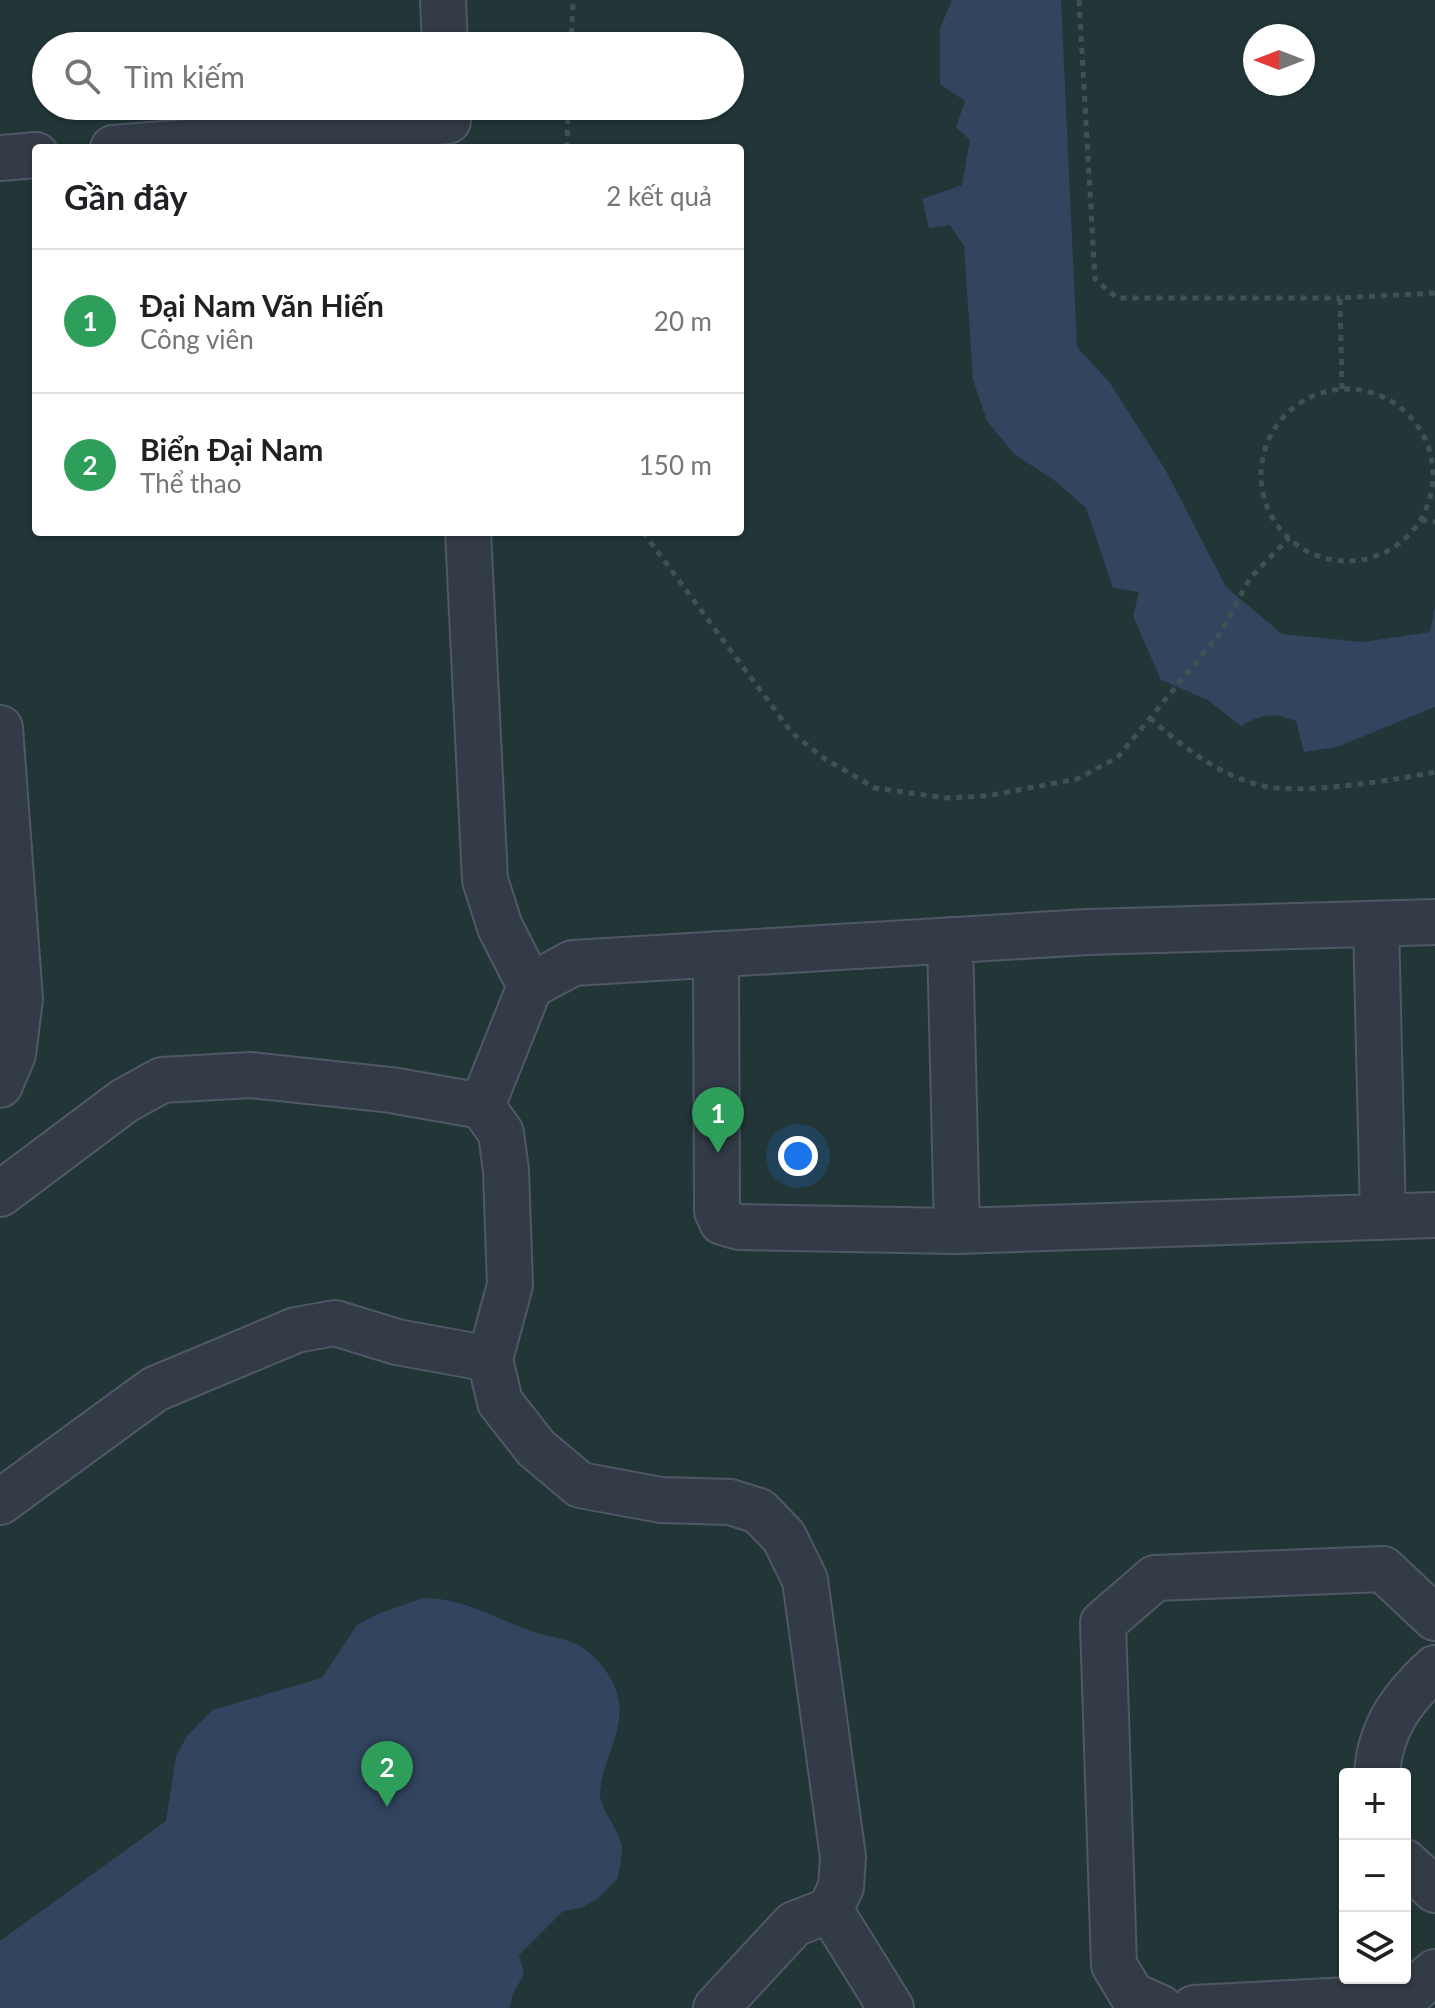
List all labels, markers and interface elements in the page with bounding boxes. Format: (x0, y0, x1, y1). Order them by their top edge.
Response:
north arrow (1243, 24, 1315, 96)
search box (32, 32, 744, 120)
icon: search (60, 54, 104, 98)
text: Tìm kiếm (124, 58, 245, 94)
text: Gần đây (64, 176, 187, 217)
text: 2 kết quả (606, 180, 712, 212)
text: Đại Nam Văn Hiến (140, 287, 384, 323)
text: 1 (82, 305, 98, 337)
text: 20 m (654, 305, 712, 337)
text: Công viên (140, 323, 254, 355)
text: Biển Đại Nam (140, 431, 323, 467)
text: 2 (82, 449, 98, 481)
text: 150 m (639, 449, 712, 481)
text: Thể thao (140, 467, 242, 499)
pin: 1 (692, 1087, 744, 1153)
your location (778, 1136, 818, 1176)
pin: 2 (361, 1741, 413, 1807)
map controls (1339, 1768, 1411, 1984)
button: + (1339, 1768, 1411, 1840)
button: − (1339, 1840, 1411, 1912)
button: layers (1339, 1912, 1411, 1984)

